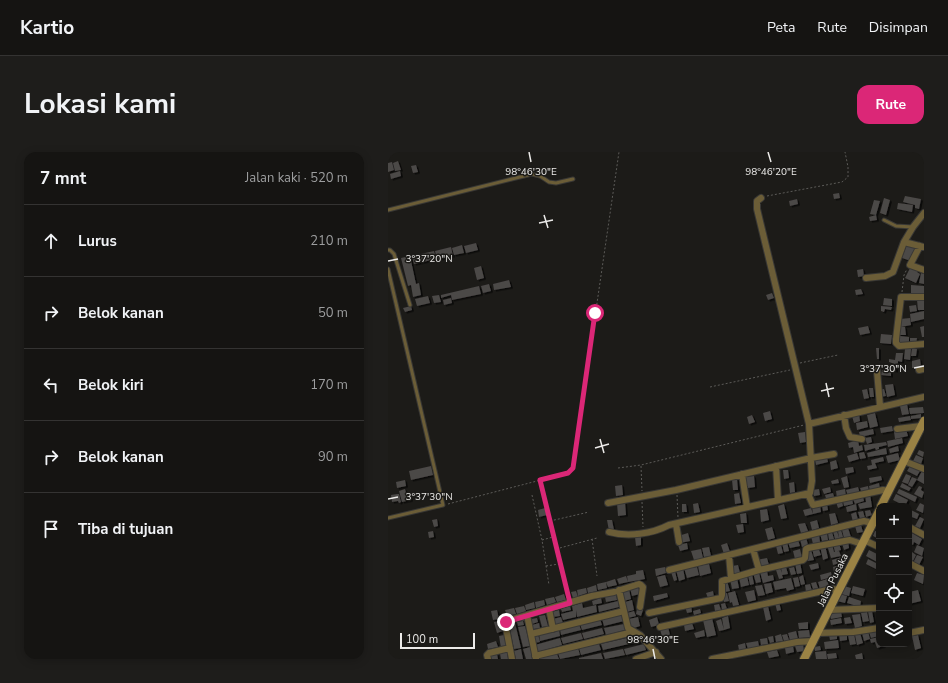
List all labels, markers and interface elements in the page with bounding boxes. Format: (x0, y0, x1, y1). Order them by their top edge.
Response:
text: Kartio (20, 15, 74, 41)
text: Peta (767, 18, 795, 37)
text: Rute (817, 18, 847, 37)
text: Disimpan (869, 18, 928, 37)
text: Lokasi kami (24, 85, 176, 123)
button: Rute (857, 85, 924, 124)
text: 98°46'30"E (505, 165, 557, 179)
text: 98°46'20"E (745, 165, 797, 179)
text: 7 mnt (40, 167, 86, 190)
text: Jalan kaki · 520 m (245, 169, 348, 187)
icon: ahead (40, 230, 62, 252)
text: Lurus (78, 231, 117, 251)
text: 210 m (310, 232, 348, 250)
text: 3°37'20"N (405, 252, 453, 266)
icon: right (40, 302, 62, 324)
text: Belok kanan (78, 303, 164, 323)
text: 50 m (318, 304, 348, 322)
route start (586, 304, 604, 322)
text: 3°37'30"N (859, 362, 907, 376)
icon: left (40, 374, 62, 396)
text: Belok kiri (78, 375, 143, 395)
text: 170 m (310, 376, 348, 394)
icon: right (40, 446, 62, 468)
text: Belok kanan (78, 447, 164, 467)
text: 90 m (318, 448, 348, 466)
text: 3°37'30"N (405, 490, 453, 504)
map controls (876, 503, 912, 647)
button: + (876, 503, 912, 539)
icon: arrive (40, 518, 62, 540)
text: Tiba di tujuan (78, 519, 173, 539)
button: − (876, 539, 912, 575)
street label: Jalan Pusaka (814, 551, 852, 610)
button: locate (876, 575, 912, 611)
button: layers (876, 611, 912, 647)
route end (497, 613, 515, 631)
scale bar (400, 631, 475, 650)
text: 100 m (406, 632, 438, 647)
text: 98°46'30"E (627, 633, 679, 647)

